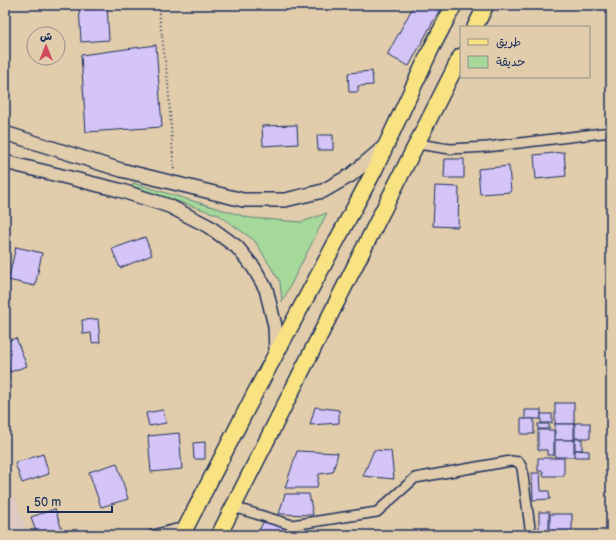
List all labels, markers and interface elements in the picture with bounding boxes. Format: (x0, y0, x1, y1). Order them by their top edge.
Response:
north arrow (26, 26, 66, 66)
legend (460, 26, 590, 78)
text: ش (40, 30, 52, 43)
text: طريق (496, 35, 521, 50)
text: حديقة (496, 55, 525, 70)
scale bar (28, 488, 112, 514)
text: 50 m (34, 495, 61, 510)

